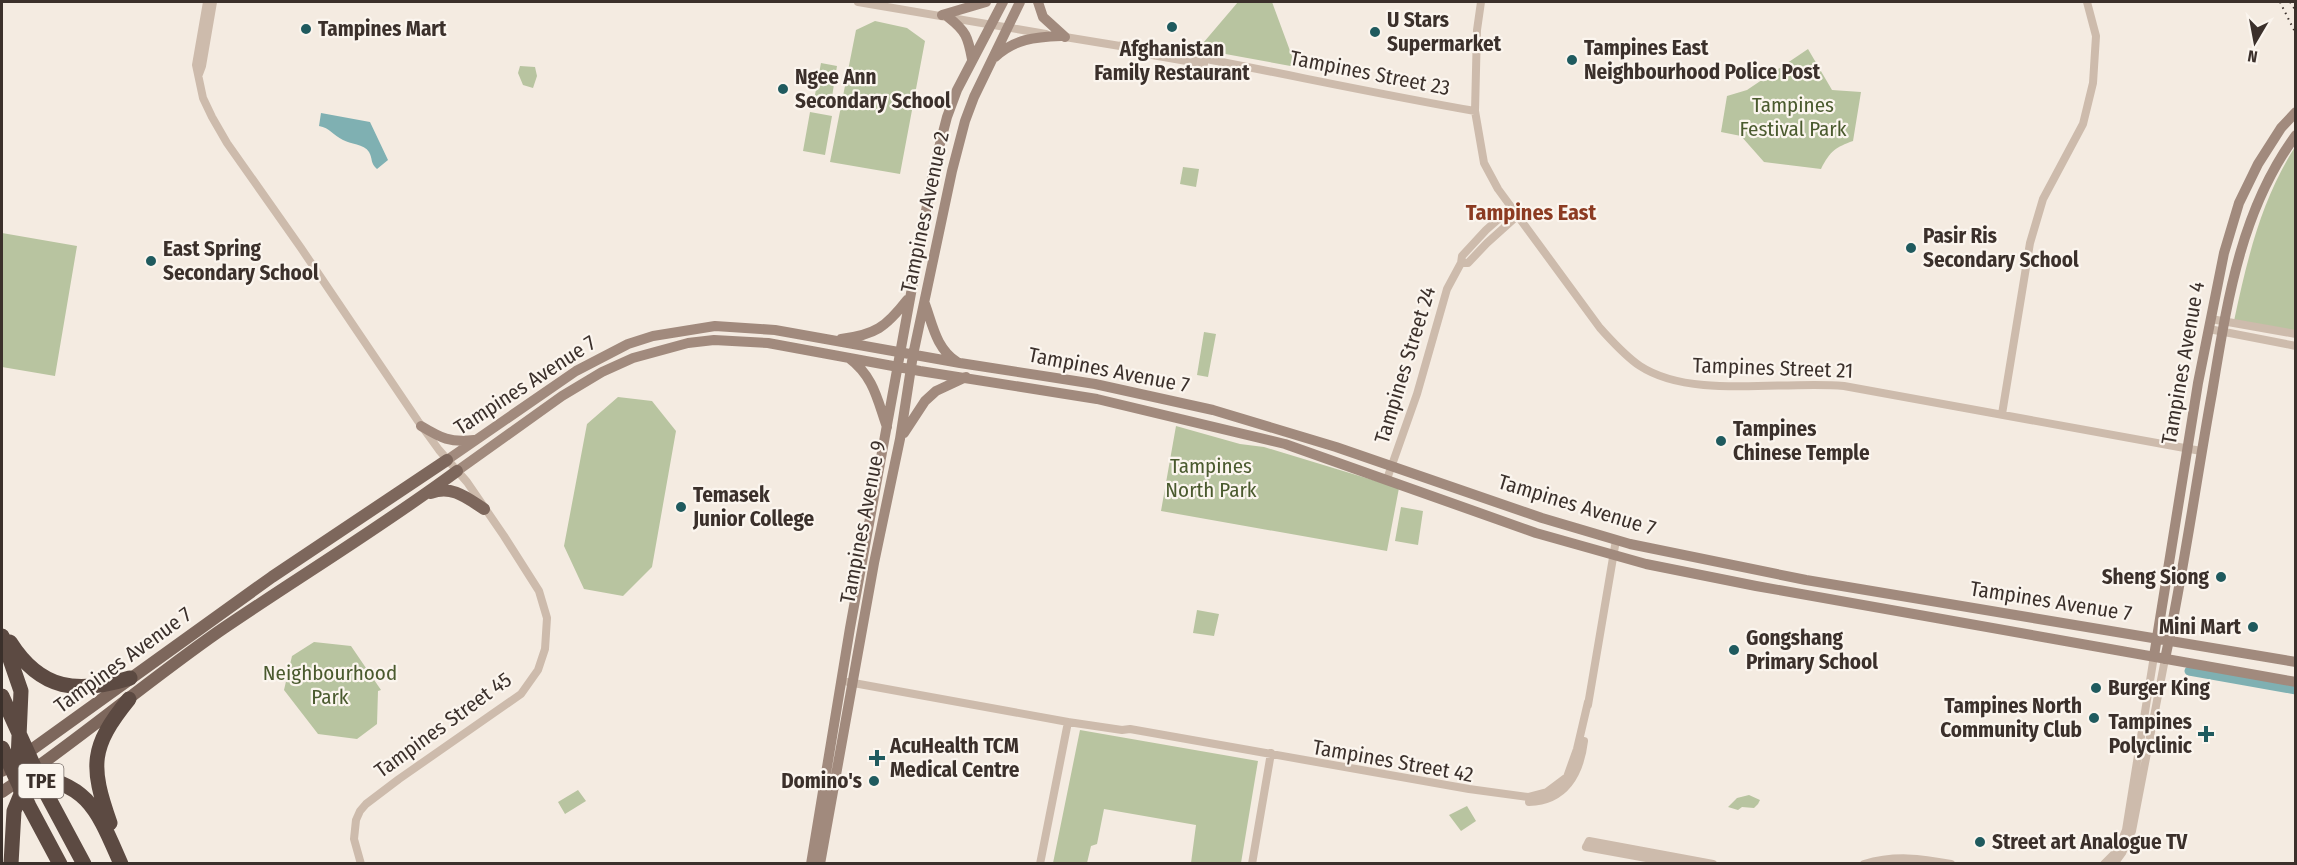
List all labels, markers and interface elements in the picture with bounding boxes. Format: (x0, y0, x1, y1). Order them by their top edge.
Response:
place label: U Stars Supermarket (1387, 7, 1502, 57)
north arrow (2225, 12, 2285, 72)
place label: Tampines Mart (318, 16, 447, 42)
marker: Afghanistan Family Restaurant (1165, 20, 1179, 34)
marker: Tampines Mart (299, 22, 313, 36)
marker: U Stars Supermarket (1368, 25, 1382, 39)
place label: Tampines East Neighbourhood Police Post (1584, 35, 1821, 85)
place label: Afghanistan Family Restaurant (1094, 36, 1250, 86)
street label: Tampines Street 23 (1288, 45, 1452, 101)
text: N (2246, 46, 2259, 66)
marker: Tampines East Neighbourhood Police Post (1565, 53, 1579, 67)
place label: Ngee Ann Secondary School (795, 64, 951, 114)
marker: Ngee Ann Secondary School (776, 82, 790, 96)
park label: Tampines Festival Park (1740, 92, 1847, 142)
street label: Tampines Avenue 2 (895, 129, 955, 295)
district label: Tampines East (1466, 199, 1596, 226)
place label: Pasir Ris Secondary School (1923, 223, 2079, 273)
place label: East Spring Secondary School (163, 236, 319, 286)
marker: Pasir Ris Secondary School (1904, 241, 1918, 255)
marker: East Spring Secondary School (144, 254, 158, 268)
street label: Tampines Avenue 4 (2156, 279, 2210, 447)
street label: Tampines Street 24 (1369, 283, 1441, 447)
street label: Tampines Avenue 7 (449, 330, 601, 440)
street label: Tampines Avenue 7 (1026, 342, 1192, 398)
street label: Tampines Street 21 (1692, 352, 1854, 384)
place label: Tampines Chinese Temple (1733, 416, 1870, 466)
marker: Tampines Chinese Temple (1714, 434, 1728, 448)
street label: Tampines Avenue 9 (834, 438, 892, 606)
park label: Tampines North Park (1165, 453, 1257, 503)
street label: Tampines Avenue 7 (1495, 469, 1659, 541)
place label: Temasek Junior College (692, 482, 814, 532)
marker: Temasek Junior College (674, 500, 688, 514)
place label: Sheng Siong (2102, 564, 2210, 590)
marker: Sheng Siong (2214, 570, 2228, 584)
street label: Tampines Avenue 7 (1968, 575, 2134, 627)
street label: Tampines Avenue 7 (49, 601, 197, 719)
place label: Mini Mart (2159, 614, 2242, 640)
marker: Mini Mart (2246, 620, 2260, 634)
place label: Gongshang Primary School (1746, 625, 1878, 675)
marker: Gongshang Primary School (1727, 643, 1741, 657)
park label: Neighbourhood Park (263, 660, 397, 710)
street label: Tampines Street 45 (369, 667, 517, 783)
place label: Burger King (2108, 675, 2210, 701)
marker: Burger King (2089, 681, 2103, 695)
place label: Tampines North Community Club (1940, 693, 2082, 743)
place label: Tampines Polyclinic (2109, 709, 2193, 759)
marker: Tampines North Community Club (2087, 711, 2101, 725)
marker: Tampines Polyclinic (2197, 725, 2215, 743)
place label: AcuHealth TCM Medical Centre (889, 733, 1020, 783)
street label: Tampines Street 42 (1311, 734, 1475, 788)
marker: AcuHealth TCM Medical Centre (868, 749, 886, 767)
road number: TPE (18, 764, 63, 798)
place label: Domino's (781, 768, 862, 794)
marker: Domino's (867, 774, 881, 788)
place label: Street art Analogue TV (1992, 829, 2188, 855)
marker: Street art Analogue TV (1973, 835, 1987, 849)

